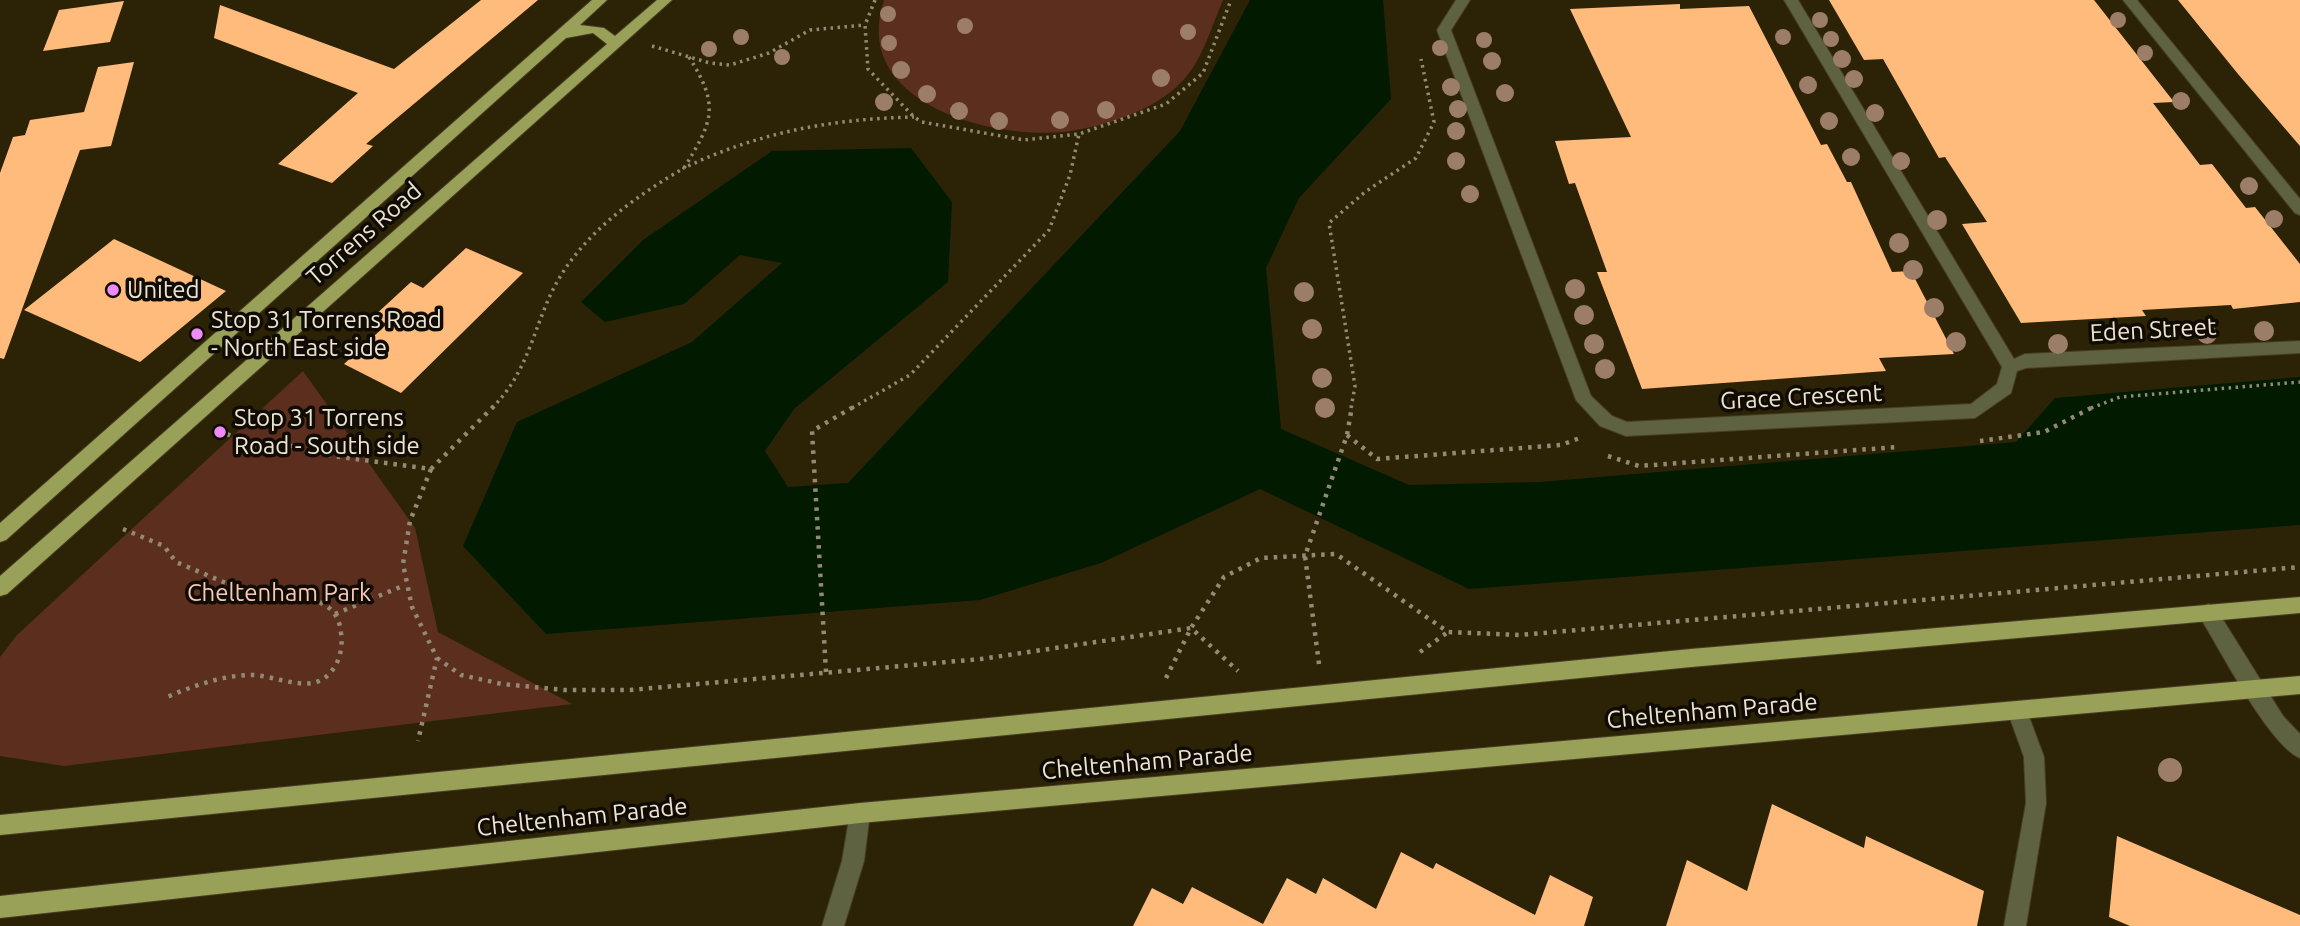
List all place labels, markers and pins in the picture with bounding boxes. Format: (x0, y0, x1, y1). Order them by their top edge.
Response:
place label: United (127, 276, 200, 304)
marker: United (105, 282, 121, 298)
place label: Stop 31 Torrens Road - North East side (211, 306, 442, 362)
marker: Stop 31 Torrens Road - North East side (189, 326, 205, 342)
place label: Stop 31 Torrens Road - South side (234, 404, 420, 460)
marker: Stop 31 Torrens Road - South side (212, 424, 228, 440)

